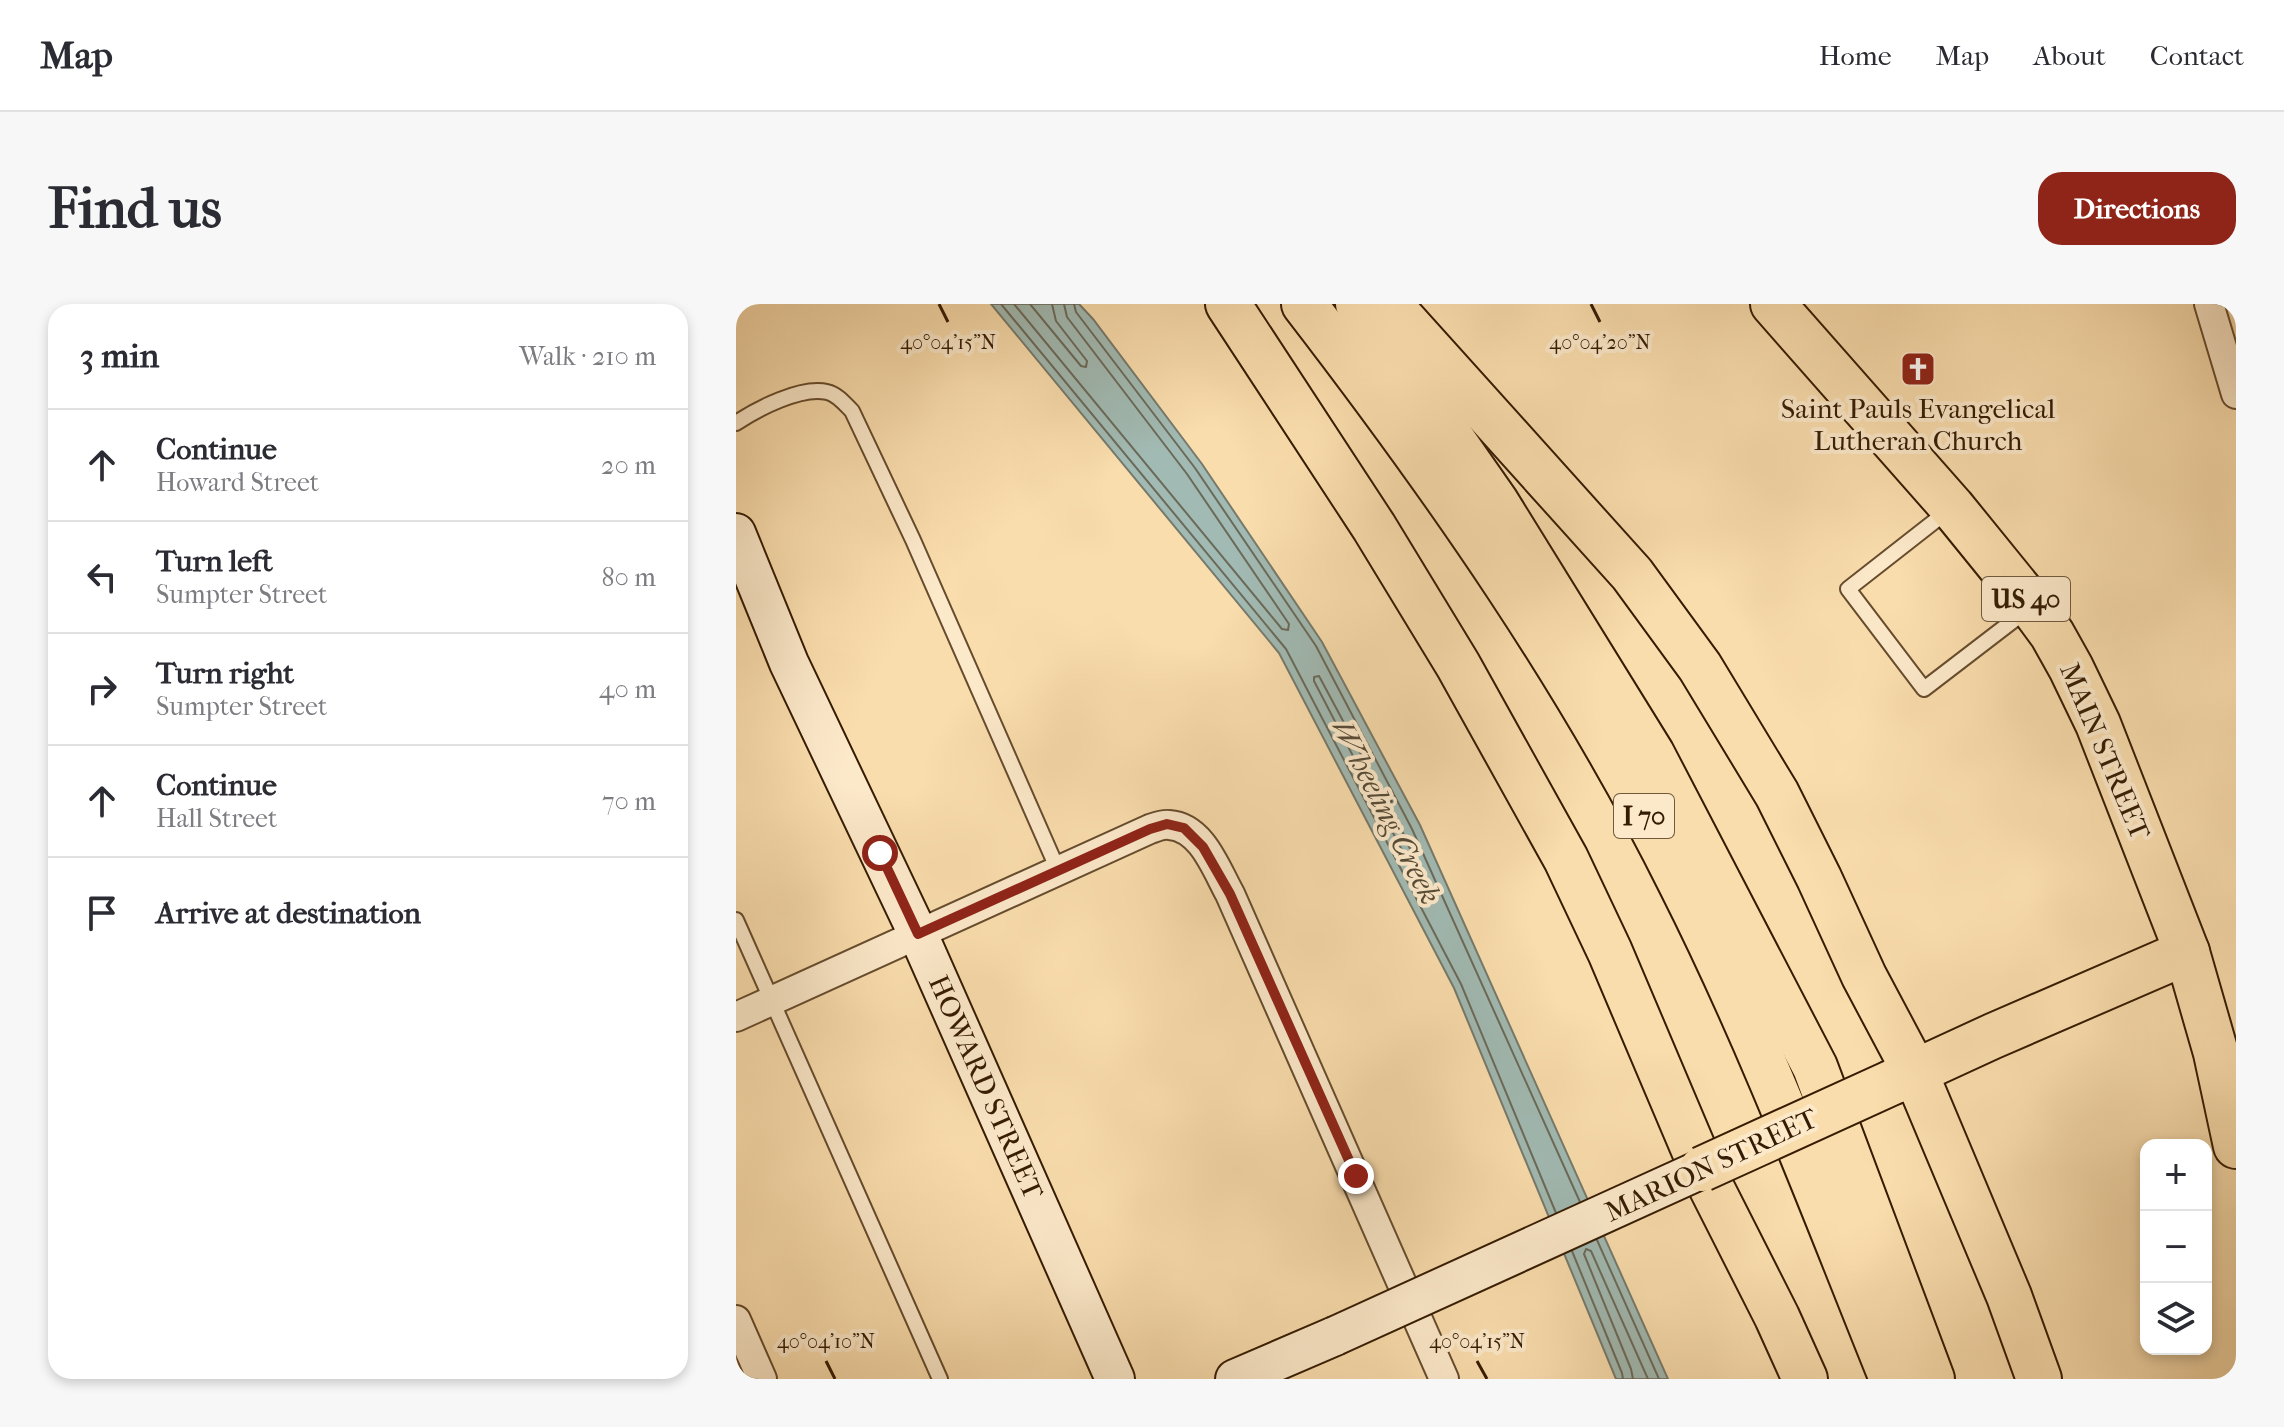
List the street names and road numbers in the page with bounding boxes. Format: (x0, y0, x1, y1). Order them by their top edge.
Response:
road number: US 40 (1982, 577, 2070, 621)
street label: MAIN STREET (2053, 658, 2157, 845)
road number: I 70 (1614, 794, 1674, 838)
street label: HOWARD STREET (922, 970, 1051, 1205)
street label: MARION STREET (1600, 1101, 1823, 1229)

